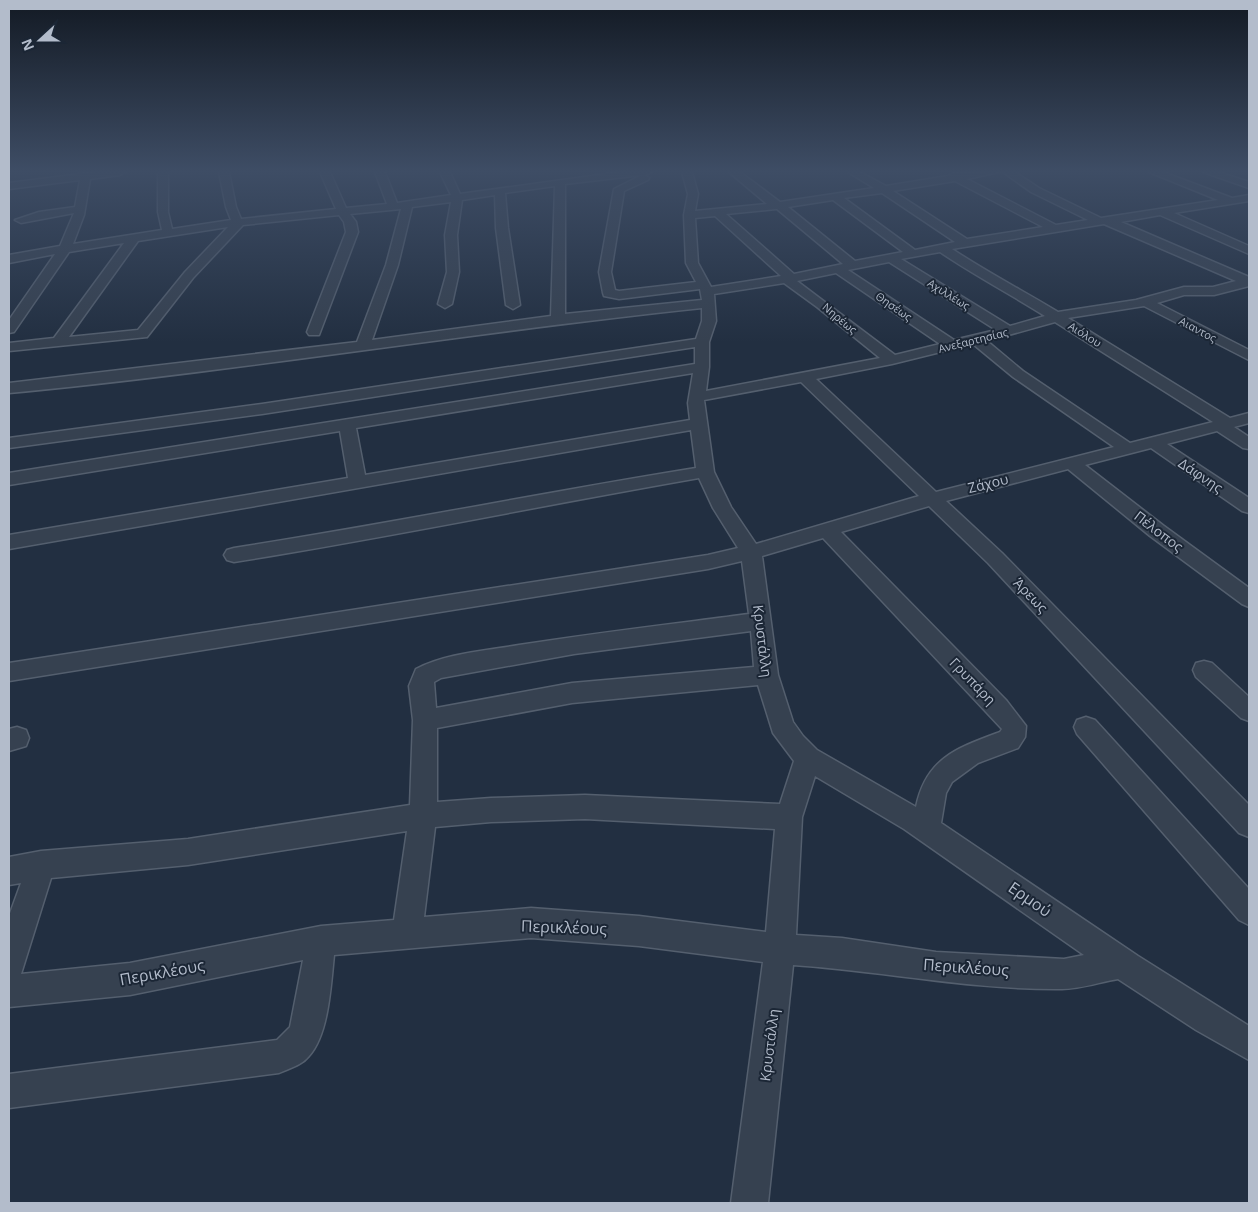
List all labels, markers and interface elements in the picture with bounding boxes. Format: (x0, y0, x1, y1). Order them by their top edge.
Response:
north arrow (15, 15, 65, 65)
text: N (16, 36, 38, 54)
street label: Αχιλλέως (925, 275, 973, 313)
street label: Θησέως (873, 288, 915, 324)
street label: Νηρέως (820, 299, 860, 337)
street label: Αιαντος (1177, 313, 1219, 345)
street label: Αιόλου (1066, 318, 1105, 350)
street label: Ανεξαρτησίας (937, 324, 1009, 356)
street label: Δάφνης (1175, 453, 1227, 497)
street label: Ζάχου (966, 469, 1010, 497)
street label: Πέλοπος (1130, 506, 1188, 556)
street label: Άρεως (1010, 573, 1052, 617)
street label: Κρυστάλλη (749, 604, 777, 678)
street label: Γρυπάρη (946, 653, 1000, 709)
street label: Ερμού (1004, 876, 1056, 922)
street label: Περικλέους (521, 915, 608, 940)
street label: Περικλέους (922, 953, 1010, 981)
street label: Περικλέους (118, 954, 207, 990)
street label: Κρυστάλλη (755, 1008, 783, 1082)

